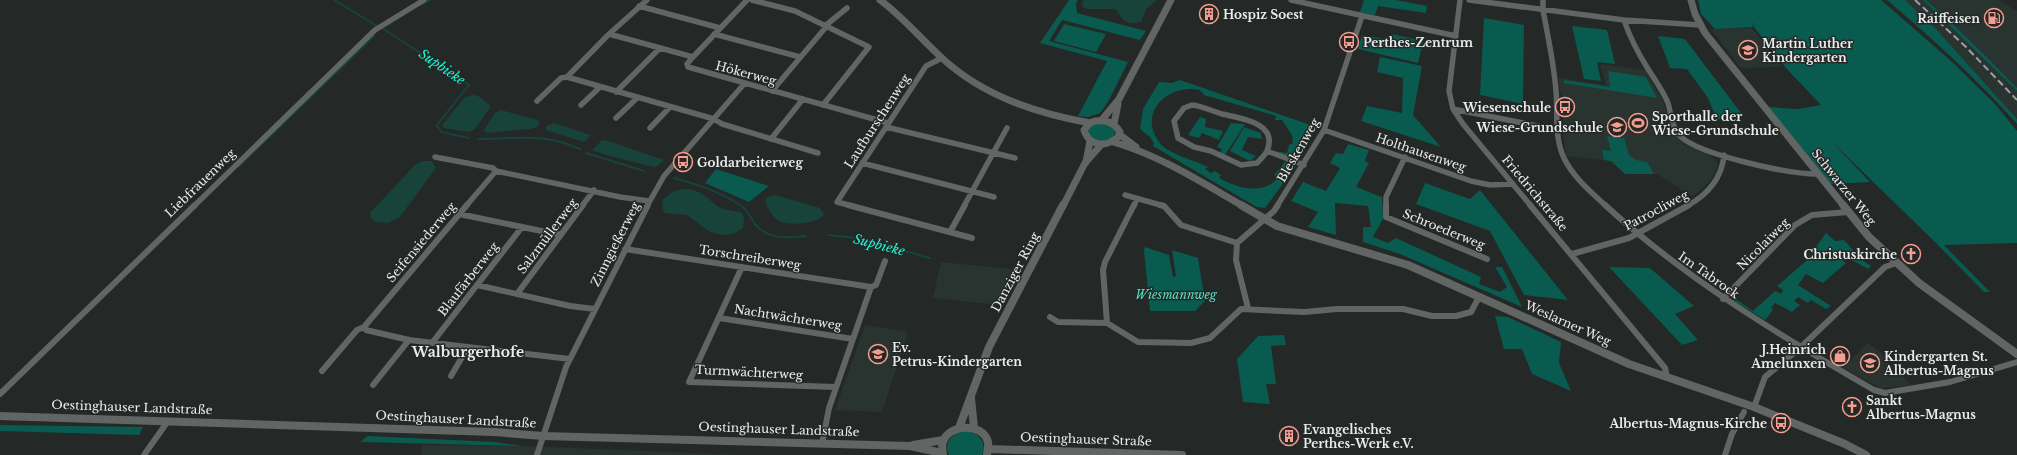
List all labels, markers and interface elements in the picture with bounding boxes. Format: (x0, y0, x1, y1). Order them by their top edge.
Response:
building icon: Hospiz Soest (1198, 3, 1220, 25)
place label: Hospiz Soest (1223, 7, 1304, 22)
fuel station icon: Raiffeisen (1983, 7, 2005, 29)
place label: Raiffeisen (1917, 11, 1980, 26)
bus stop icon: Perthes-Zentrum (1338, 31, 1360, 53)
place label: Perthes-Zentrum (1363, 35, 1474, 50)
place label: Martin Luther Kindergarten (1762, 36, 1853, 65)
school or university icon: Martin Luther Kindergarten (1737, 39, 1759, 61)
water label: Supbieke (415, 45, 469, 89)
street label: Hökerweg (714, 58, 779, 89)
street label: Laufburschenweg (841, 70, 913, 171)
bus stop icon: Wiesenschule (1554, 96, 1576, 118)
place label: Wiesenschule (1462, 100, 1551, 115)
place label: Sporthalle der Wiese-Grundschule (1651, 109, 1779, 138)
sports icon: Sporthalle der Wiese-Grundschule (1627, 112, 1649, 134)
street label: Bleskenweg (1274, 115, 1323, 185)
school or university icon: Wiese-Grundschule (1606, 116, 1628, 138)
place label: Wiese-Grundschule (1475, 120, 1603, 135)
street label: Holthausenweg (1374, 130, 1469, 175)
street label: Liebfrauenweg (162, 145, 239, 220)
street label: Schwarzer Weg (1809, 146, 1880, 229)
bus stop icon: Goldarbeiterweg (672, 151, 694, 173)
street label: Friedrichstraße (1499, 152, 1571, 234)
place label: Goldarbeiterweg (697, 155, 803, 170)
street label: Patrocliweg (1621, 186, 1692, 233)
street label: Salzmüllerweg (514, 195, 581, 277)
street label: Seifensiederweg (383, 198, 459, 285)
street label: Zinngießerweg (587, 198, 643, 289)
street label: Schroederweg (1401, 206, 1488, 253)
street label: Nicolaiweg (1734, 214, 1793, 273)
street label: Danziger Ring (988, 229, 1043, 314)
water label: Supbieke (851, 230, 907, 260)
street label: Blaufärberweg (434, 238, 502, 319)
street label: Torschreiberweg (698, 242, 803, 273)
church icon: Christuskirche (1900, 243, 1922, 265)
place label: Christuskirche (1803, 247, 1897, 262)
street label: Im Tabrock (1676, 248, 1743, 302)
park label: Wiesmannweg (1135, 287, 1218, 302)
street label: Weslarner Weg (1522, 297, 1614, 349)
street label: Nachtwächterweg (733, 301, 844, 333)
place label: Ev. Petrus-Kindergarten (892, 340, 1022, 369)
place label: J.Heinrich Amelunxen (1750, 342, 1826, 371)
district label: Walburgerhofe (411, 343, 524, 361)
school or university icon: Ev. Petrus-Kindergarten (867, 343, 889, 365)
shop icon: J.Heinrich Amelunxen (1829, 345, 1851, 367)
place label: Kindergarten St. Albertus-Magnus (1883, 349, 1994, 378)
school or university icon: Kindergarten St. Albertus-Magnus (1859, 352, 1881, 374)
street label: Turmwächterweg (695, 362, 804, 382)
place label: Sankt Albertus-Magnus (1865, 393, 1976, 422)
church icon: Sankt Albertus-Magnus (1841, 396, 1863, 418)
street label: Oestinghauser Landstraße (51, 397, 213, 417)
street label: Oestinghauser Landstraße (375, 407, 537, 431)
bus stop icon: Albertus-Magnus-Kirche (1770, 412, 1792, 434)
place label: Albertus-Magnus-Kirche (1608, 416, 1767, 431)
street label: Oestinghauser Landstraße (698, 419, 860, 439)
place label: Evangelisches Perthes-Werk e.V. (1303, 422, 1414, 451)
building icon: Evangelisches Perthes-Werk e.V. (1278, 425, 1300, 447)
street label: Oestinghauser Straße (1020, 429, 1152, 449)

